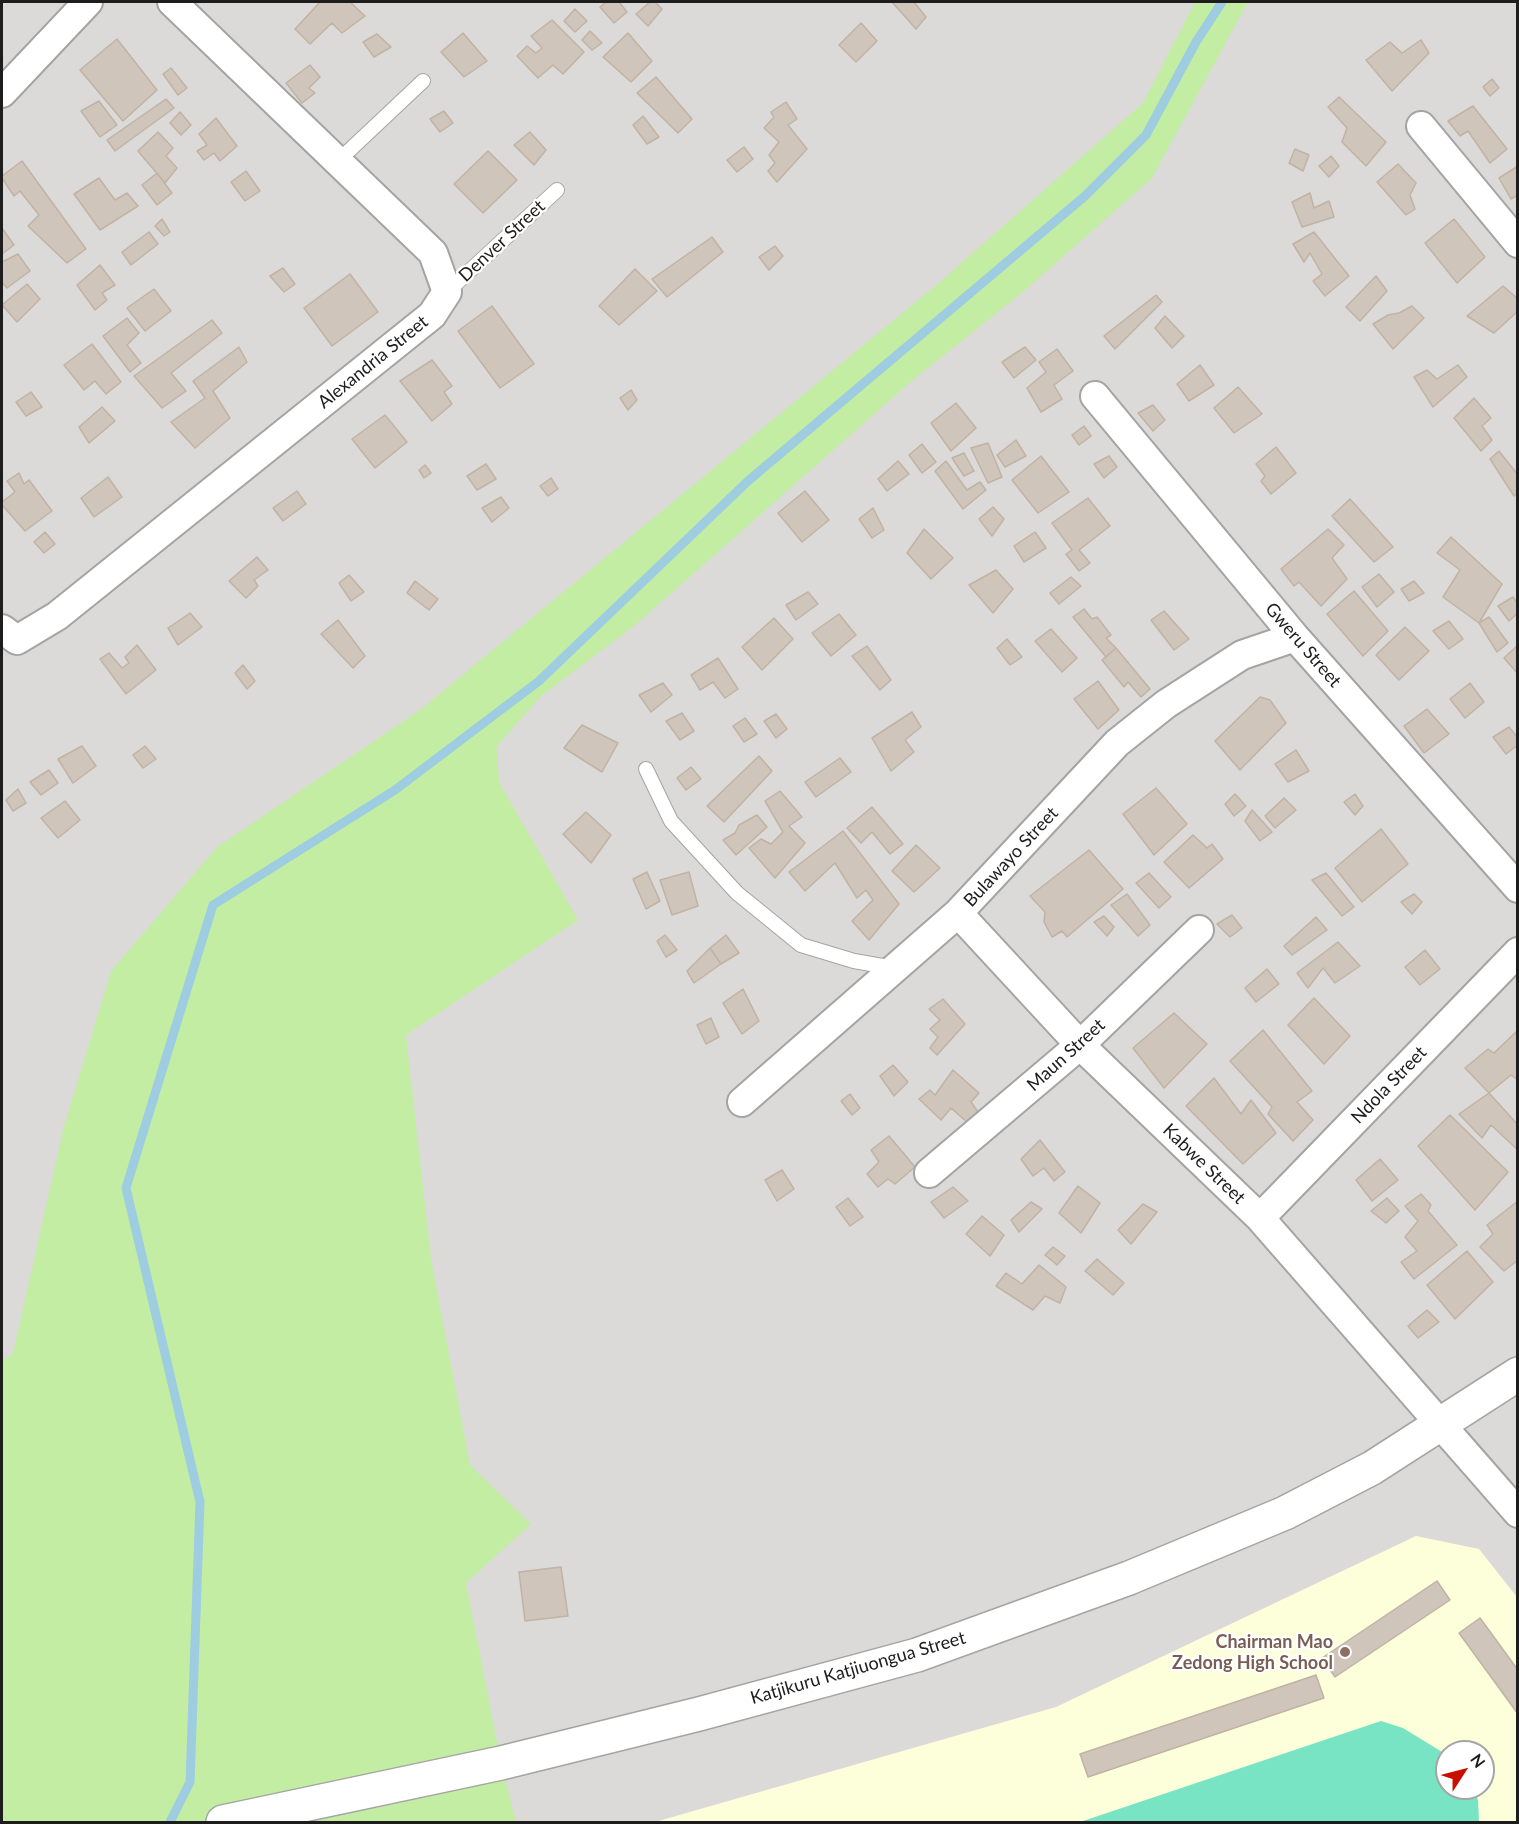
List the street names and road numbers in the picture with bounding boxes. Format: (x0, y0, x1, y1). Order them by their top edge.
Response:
street label: Denver Street (454, 196, 550, 286)
street label: Alexandria Street (313, 311, 433, 413)
street label: Gweru Street (1260, 598, 1346, 692)
street label: Bulawayo Street (959, 803, 1063, 911)
street label: Maun Street (1023, 1014, 1109, 1096)
street label: Ndola Street (1347, 1042, 1431, 1128)
street label: Kabwe Street (1158, 1119, 1250, 1209)
street label: Katjikuru Katjiuongua Street (748, 1627, 968, 1709)

